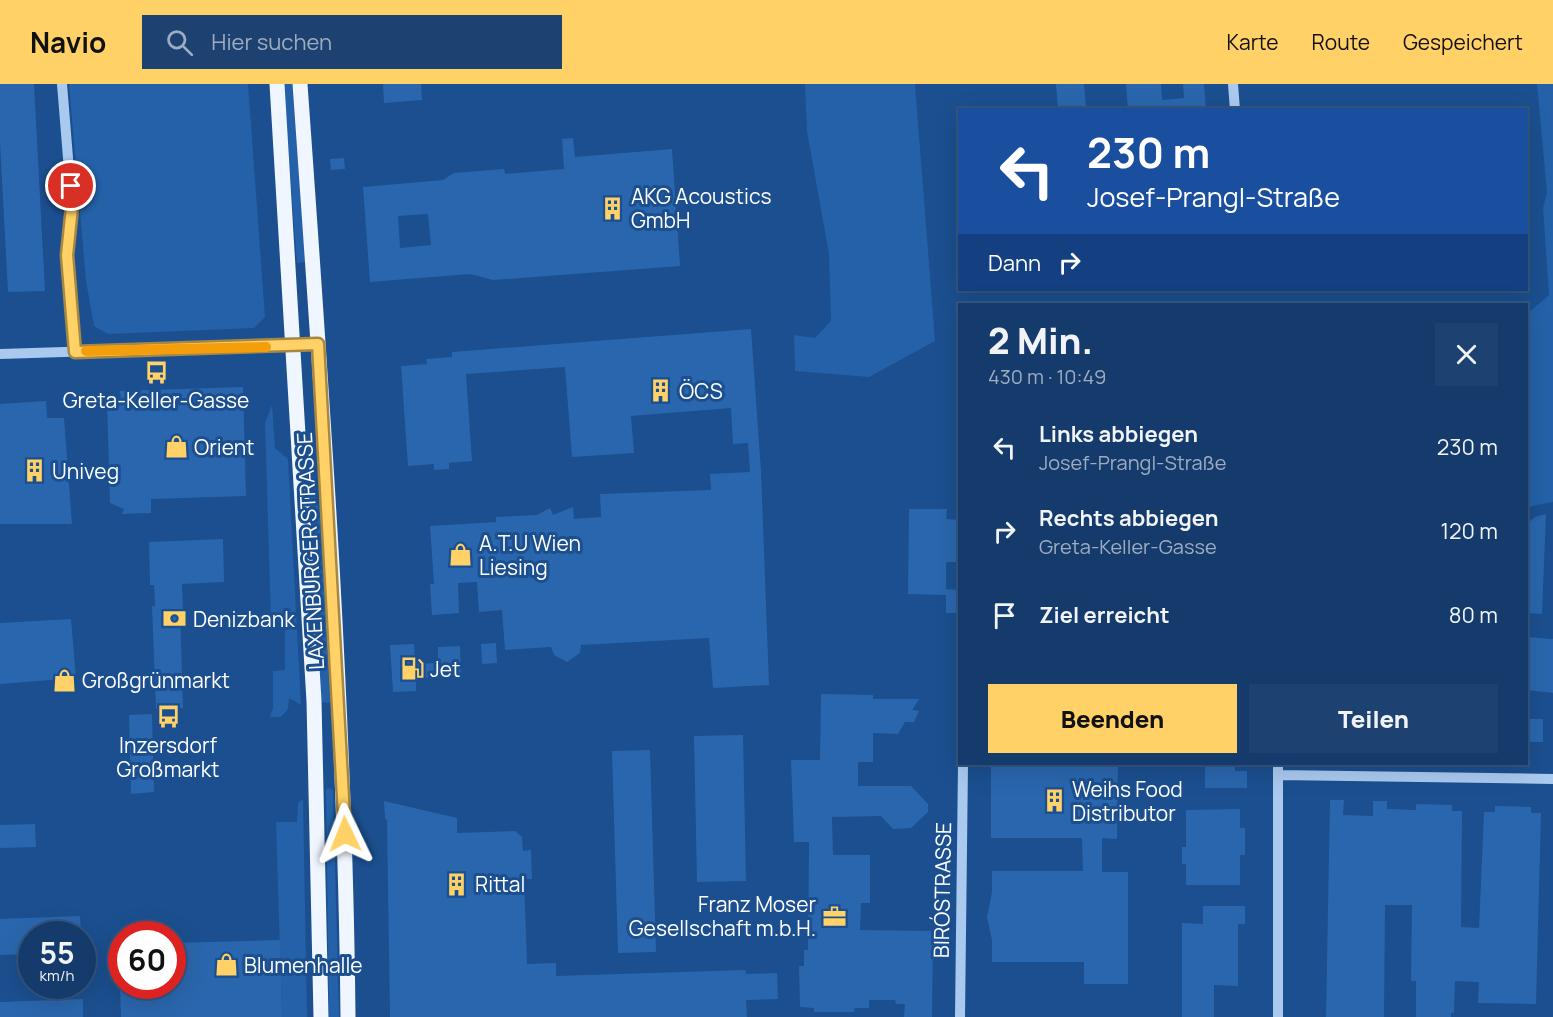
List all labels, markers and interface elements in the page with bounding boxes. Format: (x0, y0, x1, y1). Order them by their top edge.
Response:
search box (142, 15, 562, 69)
text: Navio (30, 23, 106, 61)
icon: search (163, 26, 196, 59)
text: Hier suchen (211, 27, 332, 57)
text: Karte (1227, 28, 1279, 56)
text: Route (1312, 28, 1370, 56)
text: Gespeichert (1403, 28, 1523, 56)
text: 230 m (1087, 123, 1210, 181)
icon: left (988, 132, 1066, 210)
pin (45, 160, 96, 211)
icon: arrive (54, 169, 87, 202)
text: Josef-Prangl-Straße (1087, 178, 1340, 215)
place label: AKG Acoustics GmbH (631, 182, 772, 234)
building icon: AKG Acoustics GmbH (600, 195, 626, 221)
icon: right (1053, 246, 1086, 279)
text: Dann (988, 248, 1041, 278)
text: 2 Min. (988, 316, 1093, 365)
button: close (1435, 323, 1498, 386)
bus stop icon: Greta-Keller-Gasse (143, 359, 169, 385)
text: 430 m · 10:49 (988, 363, 1107, 390)
place label: ÖCS (679, 377, 723, 405)
building icon: ÖCS (648, 378, 674, 404)
place label: Greta-Keller-Gasse (63, 386, 249, 414)
text: Links abbiegen (1039, 419, 1198, 449)
street label: LAXENBURGER STRASSE (290, 431, 330, 671)
icon: left (988, 431, 1021, 464)
text: 230 m (1437, 432, 1498, 462)
place label: Orient (194, 433, 255, 461)
shop icon: Orient (163, 434, 189, 460)
text: Josef-Prangl-Straße (1039, 449, 1226, 476)
place label: Univeg (52, 457, 119, 485)
building icon: Univeg (21, 458, 47, 484)
text: Rechts abbiegen (1039, 503, 1218, 533)
icon: right (988, 515, 1021, 548)
text: 120 m (1440, 516, 1498, 546)
place label: A.T.U Wien Liesing (479, 529, 581, 581)
text: Greta-Keller-Gasse (1039, 533, 1217, 560)
shop icon: A.T.U Wien Liesing (448, 542, 474, 568)
icon: arrive (988, 599, 1021, 632)
text: Ziel erreicht (1039, 600, 1170, 630)
text: 80 m (1449, 600, 1498, 630)
place label: Denizbank (193, 605, 295, 633)
bank icon: Denizbank (162, 606, 188, 632)
place label: Jet (430, 655, 460, 683)
fuel station icon: Jet (399, 656, 425, 682)
place label: Großgrünmarkt (82, 666, 230, 694)
shop icon: Großgrünmarkt (51, 667, 77, 693)
button: Beenden (988, 684, 1237, 753)
button: Teilen (1249, 684, 1498, 753)
bus stop icon: Inzersdorf Großmarkt (155, 704, 181, 730)
place label: Inzersdorf Großmarkt (116, 731, 220, 783)
place label: Weihs Food Distributor (1072, 775, 1183, 827)
building icon: Weihs Food Distributor (1041, 788, 1067, 814)
position arrow (313, 802, 377, 866)
street label: BIRÓSTRASSE (927, 822, 957, 958)
place label: Rittal (475, 870, 525, 898)
building icon: Rittal (444, 871, 470, 897)
place label: Franz Moser Gesellschaft m.b.H. (629, 890, 816, 942)
office icon: Franz Moser Gesellschaft m.b.H. (821, 903, 847, 929)
speed limit sign: 60 (108, 921, 186, 999)
text: 55 (39, 932, 75, 973)
place label: Blumenhalle (244, 951, 363, 979)
shop icon: Blumenhalle (213, 952, 239, 978)
text: km/h (40, 965, 74, 986)

